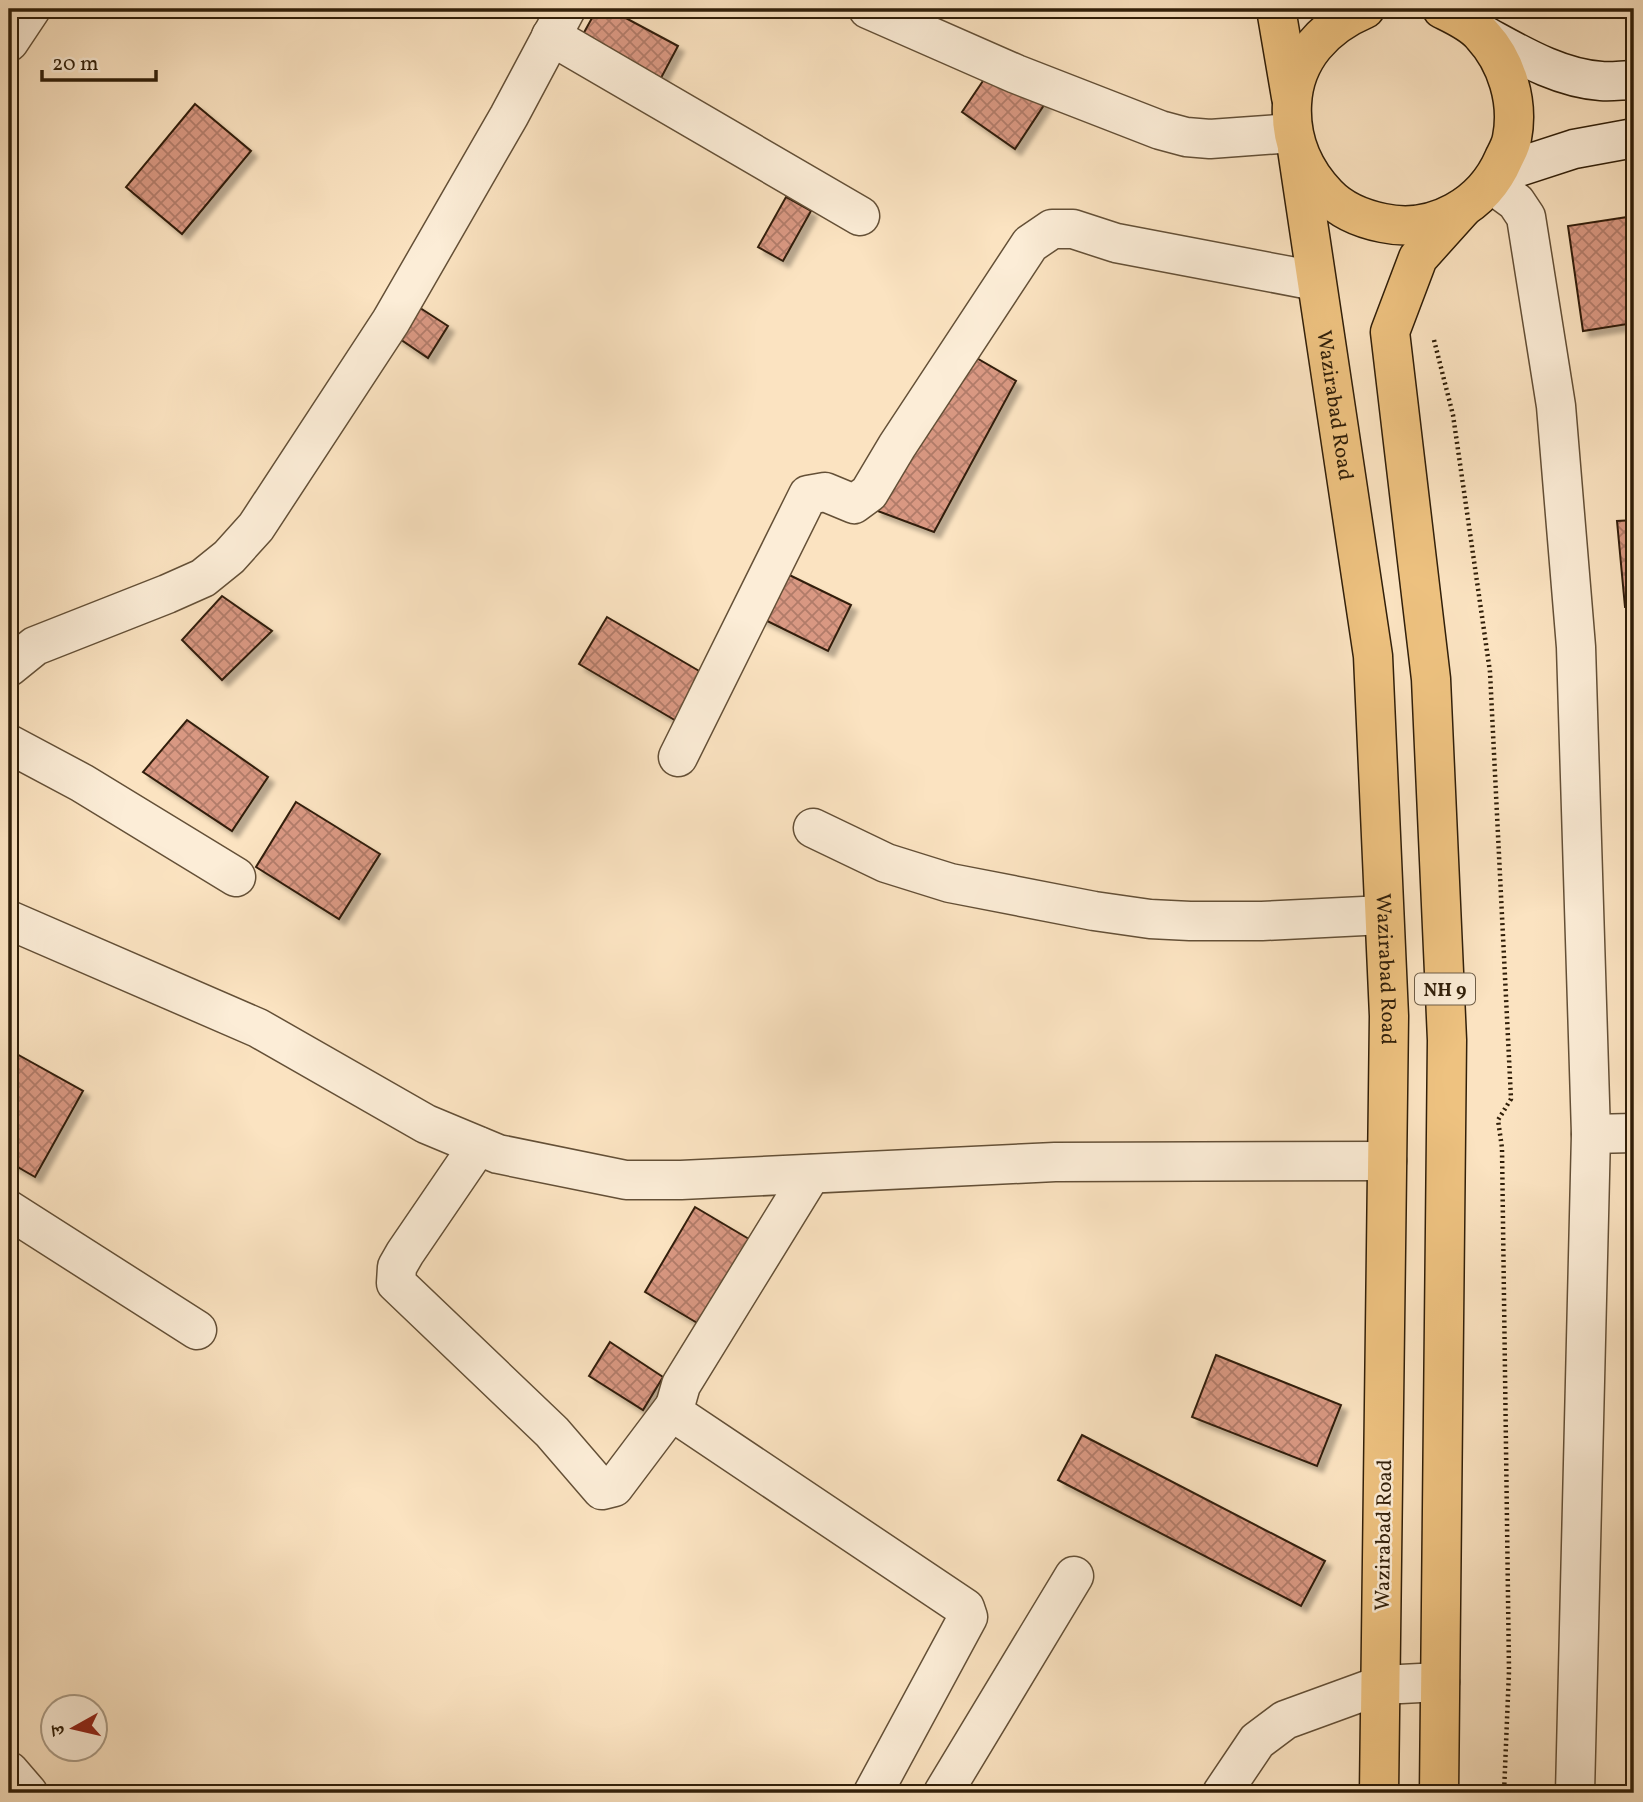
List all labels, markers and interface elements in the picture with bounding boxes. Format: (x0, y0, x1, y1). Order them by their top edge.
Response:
scale bar (42, 38, 156, 82)
text: 20 m (52, 50, 98, 79)
street label: Wazirabad Road (1308, 328, 1359, 483)
street label: Wazirabad Road (1368, 893, 1402, 1045)
road number: NH 9 (1415, 973, 1475, 1004)
street label: Wazirabad Road (1369, 1459, 1400, 1611)
north arrow (38, 1694, 108, 1764)
text: उ (45, 1722, 73, 1739)

